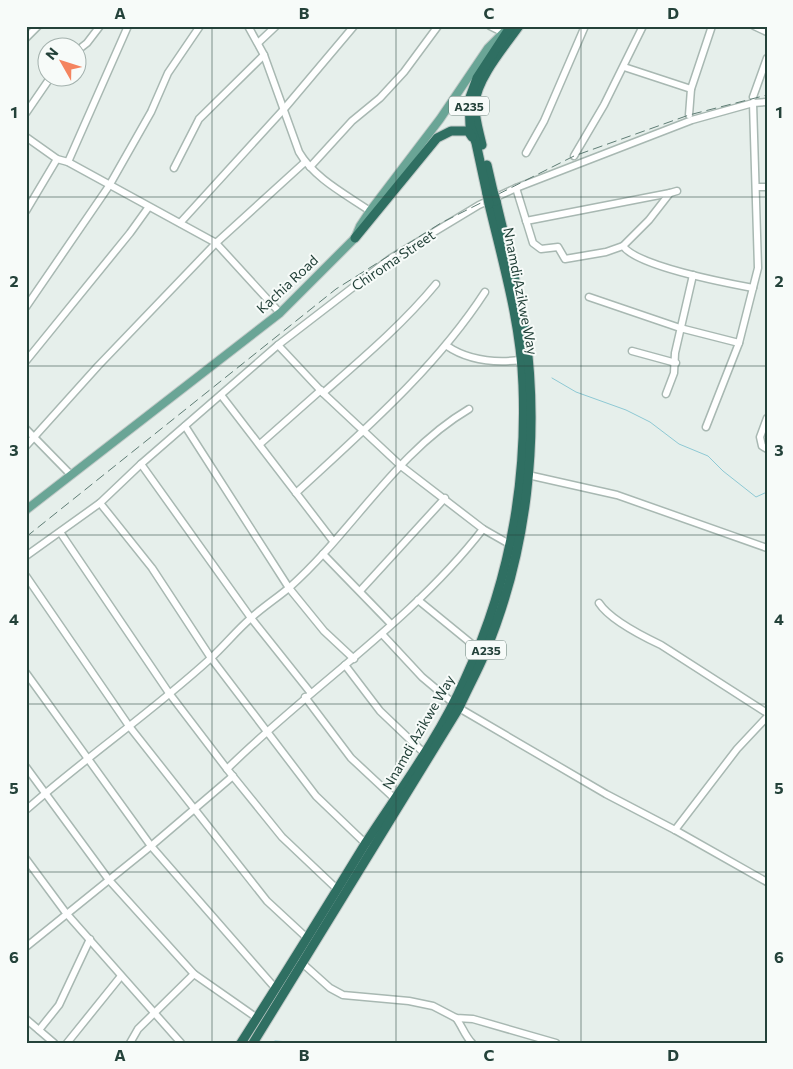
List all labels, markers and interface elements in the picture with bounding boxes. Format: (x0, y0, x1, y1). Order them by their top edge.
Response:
text: A (114, 3, 126, 22)
text: B (299, 3, 310, 22)
text: C (484, 3, 495, 22)
text: D (667, 3, 679, 22)
north arrow (38, 38, 88, 88)
text: N (42, 44, 61, 63)
road number: A235 (449, 96, 489, 115)
text: 1 (10, 102, 18, 121)
text: 1 (775, 102, 783, 121)
street label: Chiroma Street (348, 226, 438, 294)
street label: Nnamdi Azikwe Way (500, 226, 542, 356)
street label: Kachia Road (253, 251, 321, 317)
text: 2 (9, 271, 19, 290)
text: 2 (774, 271, 784, 290)
text: 3 (9, 440, 19, 459)
text: 3 (774, 440, 784, 459)
text: 4 (9, 609, 19, 628)
text: 4 (774, 609, 784, 628)
road number: A235 (466, 640, 506, 660)
street label: Nnamdi Azikwe Way (378, 672, 458, 792)
text: 5 (9, 778, 19, 797)
text: 5 (774, 778, 784, 797)
text: 6 (9, 947, 19, 966)
text: 6 (774, 947, 784, 966)
text: A (114, 1045, 126, 1064)
text: B (299, 1045, 310, 1064)
text: C (484, 1045, 495, 1064)
text: D (667, 1045, 679, 1064)

